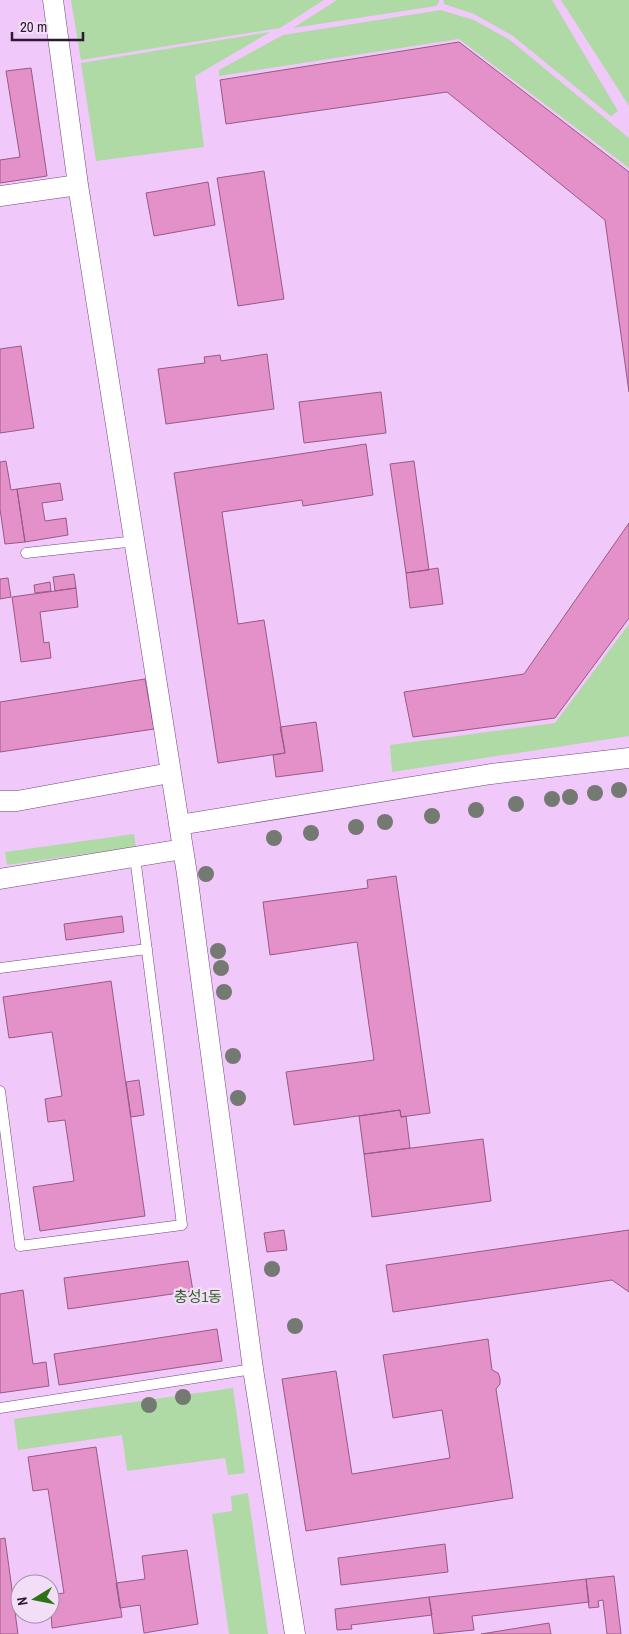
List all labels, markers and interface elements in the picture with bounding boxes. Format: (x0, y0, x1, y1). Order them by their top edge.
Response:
scale bar (12, 10, 84, 42)
text: 20 m (20, 16, 47, 37)
district label: 충성1동 (174, 1286, 222, 1307)
north arrow (10, 1574, 60, 1624)
text: N (13, 1596, 32, 1607)

